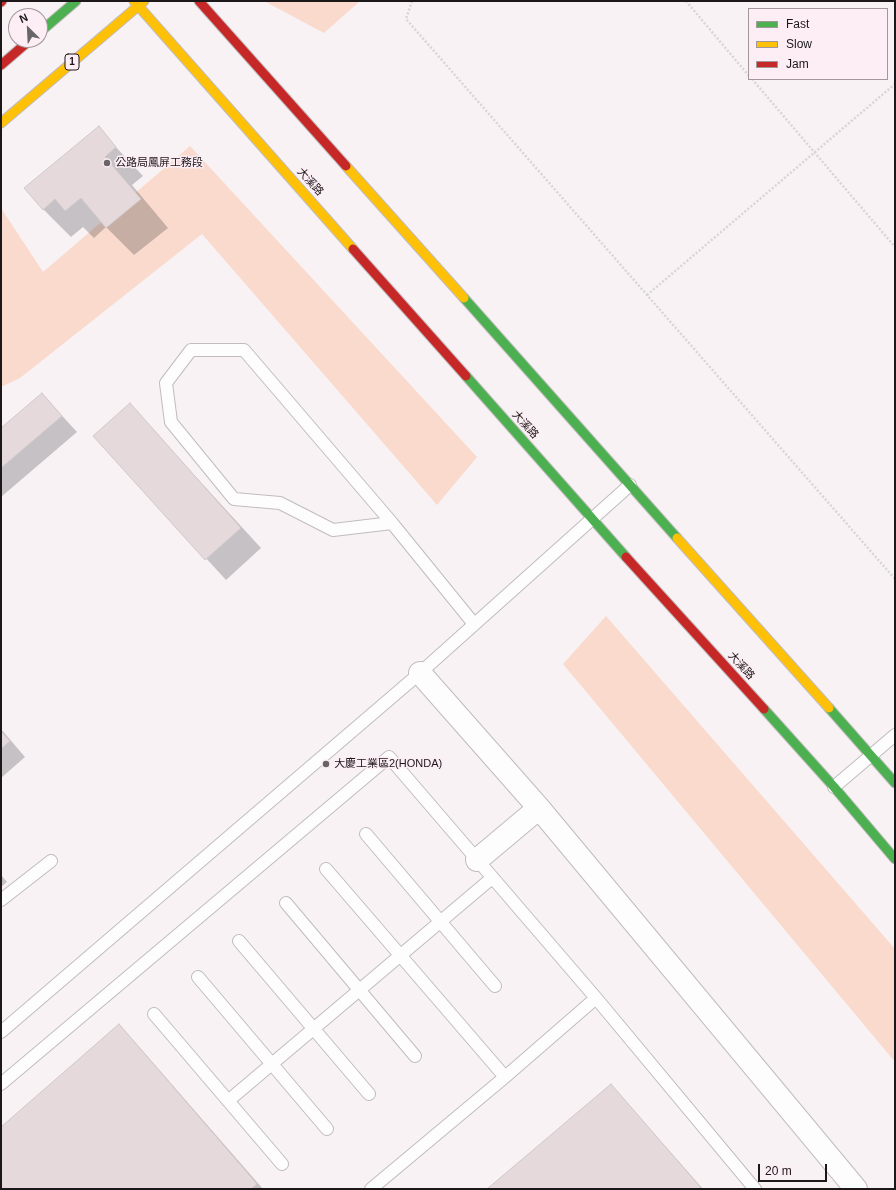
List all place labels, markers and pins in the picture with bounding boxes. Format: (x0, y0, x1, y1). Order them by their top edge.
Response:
place label: 公路局鳳屏工務段 (115, 156, 203, 170)
marker: 公路局鳳屏工務段 (102, 158, 112, 168)
place label: 大慶工業區2(HONDA) (334, 757, 442, 771)
marker: 大慶工業區2(HONDA) (321, 759, 331, 769)

